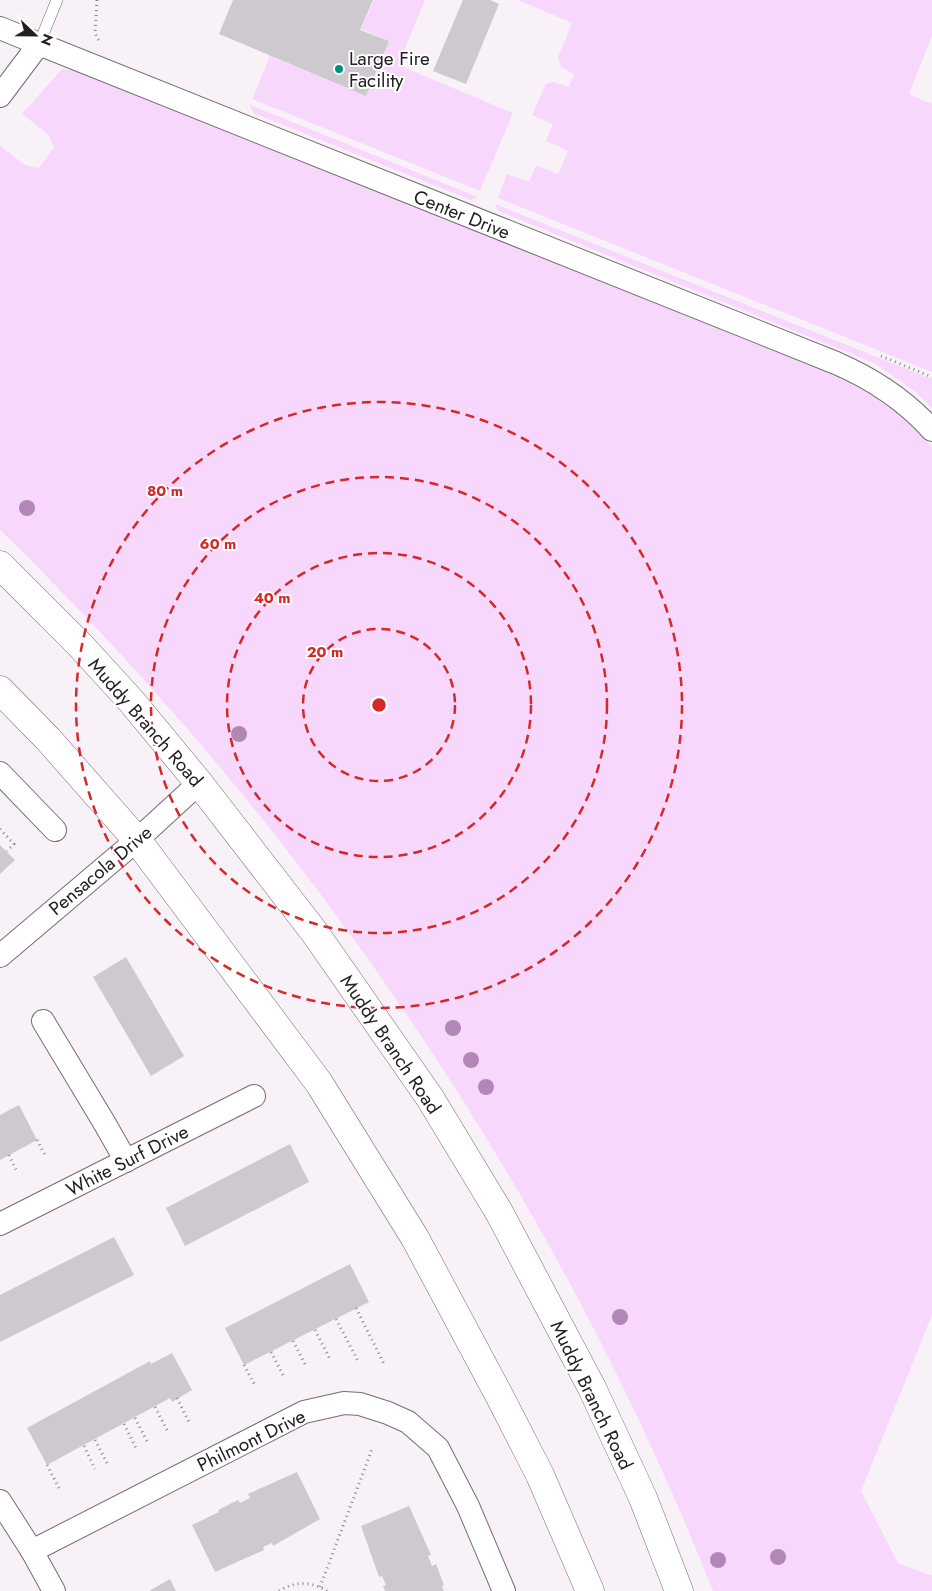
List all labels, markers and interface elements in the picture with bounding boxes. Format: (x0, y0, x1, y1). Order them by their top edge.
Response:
north arrow (10, 10, 60, 60)
text: N (36, 31, 58, 49)
place label: Large Fire Facility (349, 45, 430, 94)
marker: Large Fire Facility (333, 63, 345, 75)
street label: Center Drive (410, 183, 514, 246)
text: 80 m (147, 480, 183, 502)
text: 60 m (200, 533, 236, 555)
text: 40 m (253, 587, 291, 609)
text: 20 m (307, 641, 343, 663)
street label: Muddy Branch Road (82, 652, 209, 793)
centre of rings (370, 696, 388, 714)
street label: Pensacola Drive (43, 819, 158, 922)
street label: Muddy Branch Road (334, 969, 447, 1119)
street label: White Surf Drive (61, 1118, 193, 1203)
street label: Muddy Branch Road (544, 1316, 639, 1474)
street label: Philmont Drive (193, 1402, 310, 1478)

